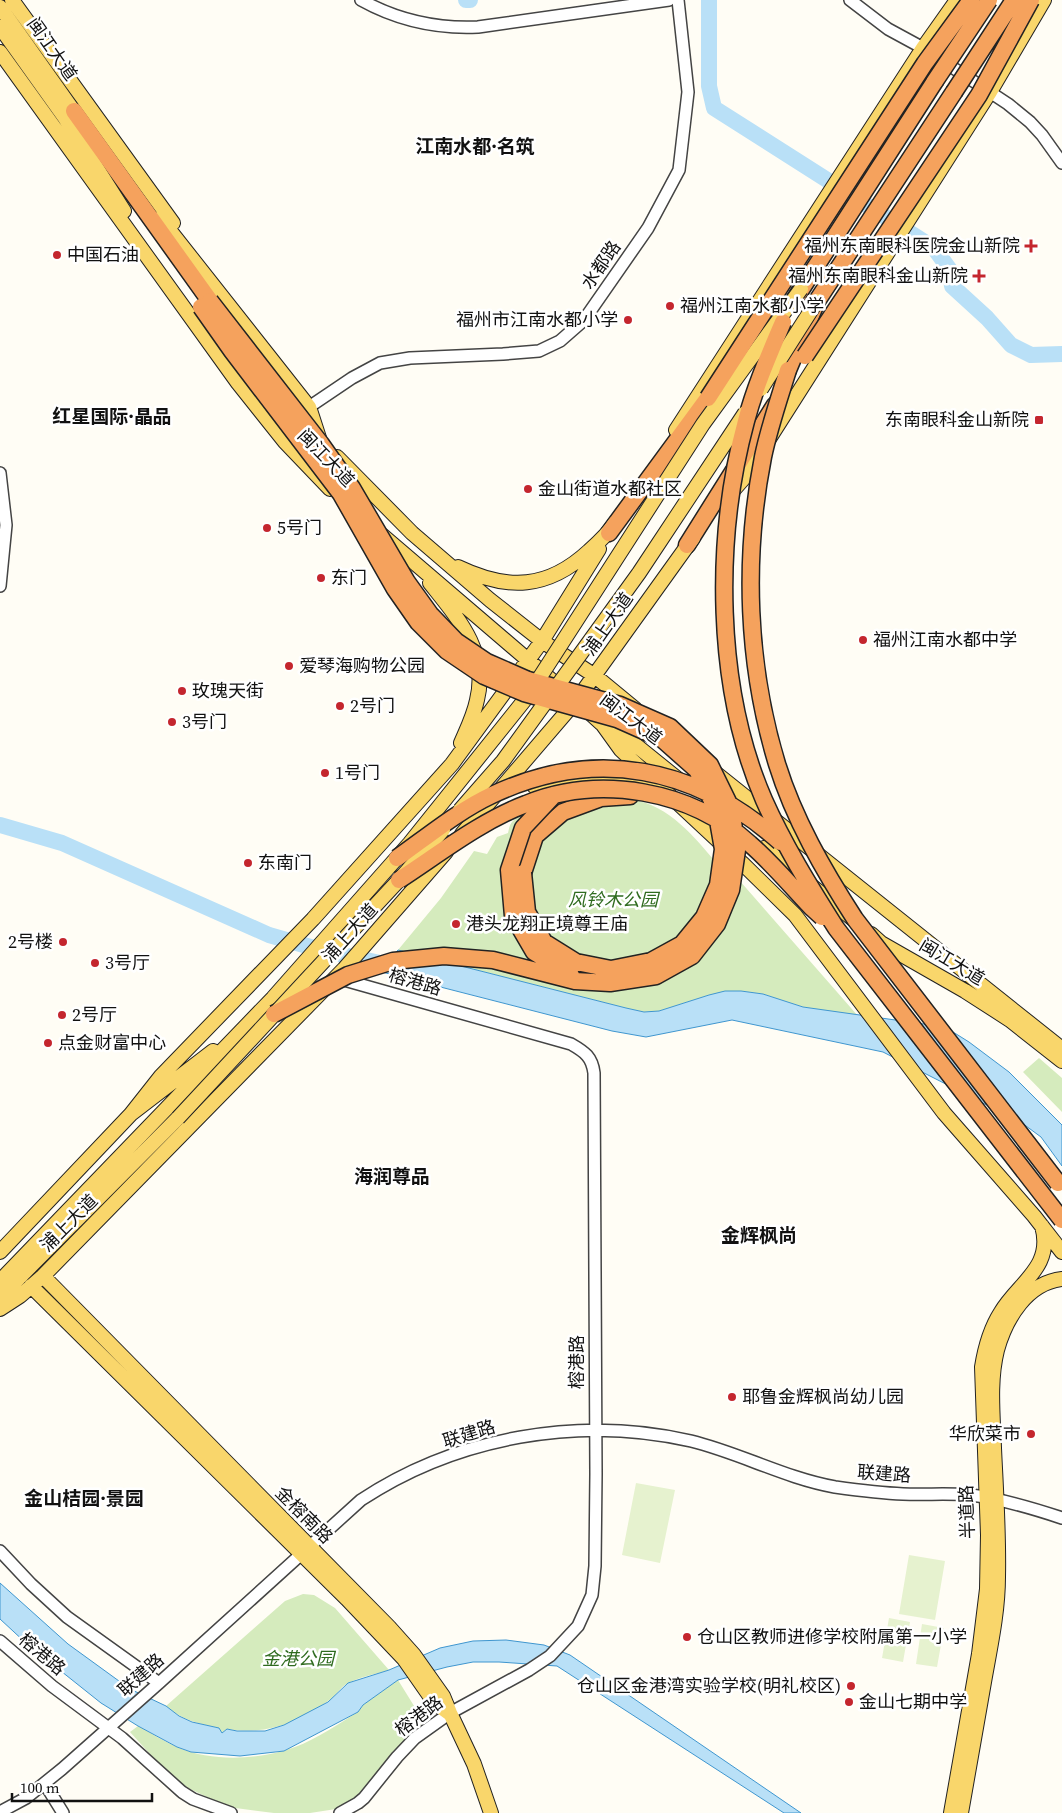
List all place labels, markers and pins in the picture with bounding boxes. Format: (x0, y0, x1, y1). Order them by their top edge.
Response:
place label: 福州东南眼科医院金山新院 (804, 233, 1020, 258)
marker: 福州东南眼科医院金山新院 (1024, 239, 1038, 253)
place label: 中国石油 (67, 242, 139, 267)
marker: 中国石油 (51, 249, 63, 261)
place label: 福州东南眼科金山新院 (788, 263, 968, 288)
marker: 福州东南眼科金山新院 (972, 269, 986, 283)
place label: 福州江南水都小学 (680, 293, 824, 318)
marker: 福州江南水都小学 (664, 300, 676, 312)
place label: 福州市江南水都小学 (456, 307, 618, 332)
marker: 福州市江南水都小学 (622, 314, 634, 326)
place label: 东南眼科金山新院 (885, 407, 1029, 432)
marker: 东南眼科金山新院 (1033, 414, 1045, 426)
place label: 金山街道水都社区 (538, 476, 682, 501)
marker: 金山街道水都社区 (522, 483, 534, 495)
place label: 5号门 (277, 515, 322, 540)
marker: 5号门 (261, 522, 273, 534)
place label: 东门 (331, 565, 367, 590)
marker: 东门 (315, 572, 327, 584)
place label: 福州江南水都中学 (873, 627, 1017, 652)
marker: 福州江南水都中学 (857, 634, 869, 646)
place label: 爱琴海购物公园 (299, 653, 425, 678)
marker: 爱琴海购物公园 (283, 660, 295, 672)
place label: 玫瑰天街 (192, 678, 264, 703)
marker: 玫瑰天街 (176, 685, 188, 697)
place label: 2号门 (350, 693, 395, 718)
marker: 2号门 (334, 700, 346, 712)
place label: 3号门 (182, 709, 227, 734)
marker: 3号门 (166, 716, 178, 728)
place label: 1号门 (335, 760, 380, 785)
marker: 1号门 (319, 767, 331, 779)
place label: 东南门 (258, 850, 312, 875)
marker: 东南门 (242, 857, 254, 869)
place label: 港头龙翔正境尊王庙 (466, 911, 628, 936)
marker: 港头龙翔正境尊王庙 (450, 918, 462, 930)
place label: 2号楼 (8, 929, 53, 954)
marker: 2号楼 (57, 936, 69, 948)
place label: 3号厅 (105, 950, 150, 975)
marker: 3号厅 (89, 957, 101, 969)
place label: 2号厅 (72, 1002, 117, 1027)
marker: 2号厅 (56, 1009, 68, 1021)
place label: 点金财富中心 (58, 1030, 166, 1055)
marker: 点金财富中心 (42, 1037, 54, 1049)
place label: 耶鲁金辉枫尚幼儿园 (742, 1384, 904, 1409)
marker: 耶鲁金辉枫尚幼儿园 (726, 1391, 738, 1403)
place label: 华欣菜市 (949, 1421, 1021, 1446)
marker: 华欣菜市 (1025, 1428, 1037, 1440)
place label: 仓山区教师进修学校附属第一小学 (697, 1624, 967, 1649)
marker: 仓山区教师进修学校附属第一小学 (681, 1631, 693, 1643)
place label: 仓山区金港湾实验学校(明礼校区) (577, 1673, 841, 1698)
marker: 仓山区金港湾实验学校(明礼校区) (845, 1680, 857, 1692)
place label: 金山七期中学 (859, 1689, 967, 1714)
marker: 金山七期中学 (843, 1696, 855, 1708)

